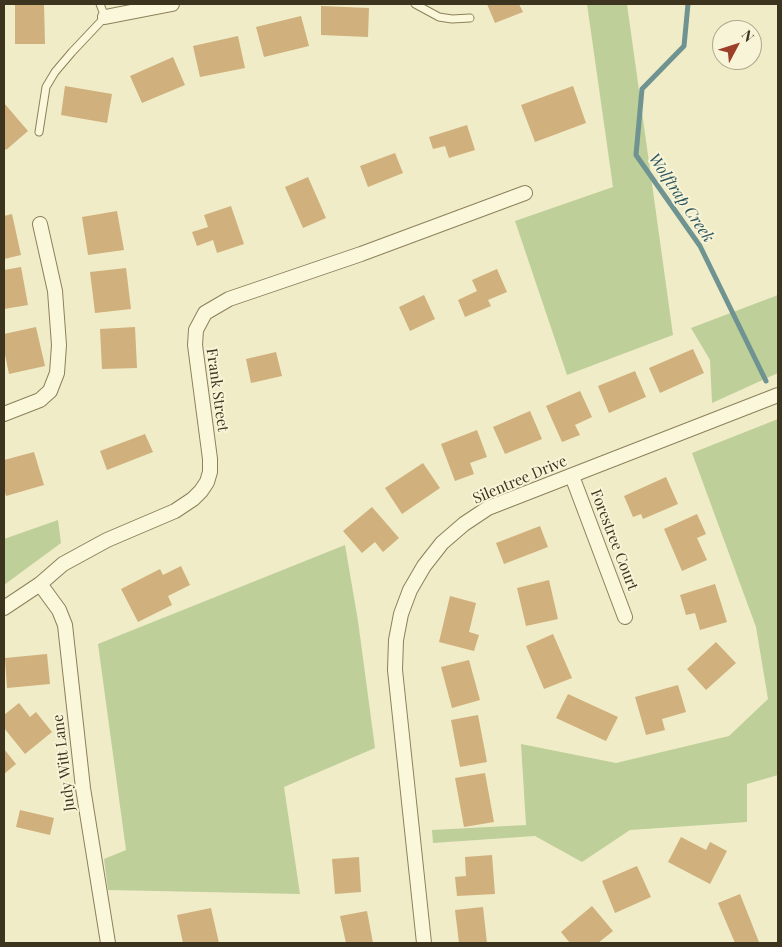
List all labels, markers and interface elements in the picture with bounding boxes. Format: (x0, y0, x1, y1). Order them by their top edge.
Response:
north arrow (712, 20, 762, 70)
text: N (738, 26, 759, 46)
water label: Wolftrap Creek (644, 150, 718, 246)
street label: Frank Street (202, 347, 232, 433)
street label: Silentree Drive (470, 452, 570, 508)
street label: Forestree Court (586, 487, 642, 593)
street label: Judy Witt Lane (49, 713, 79, 813)

